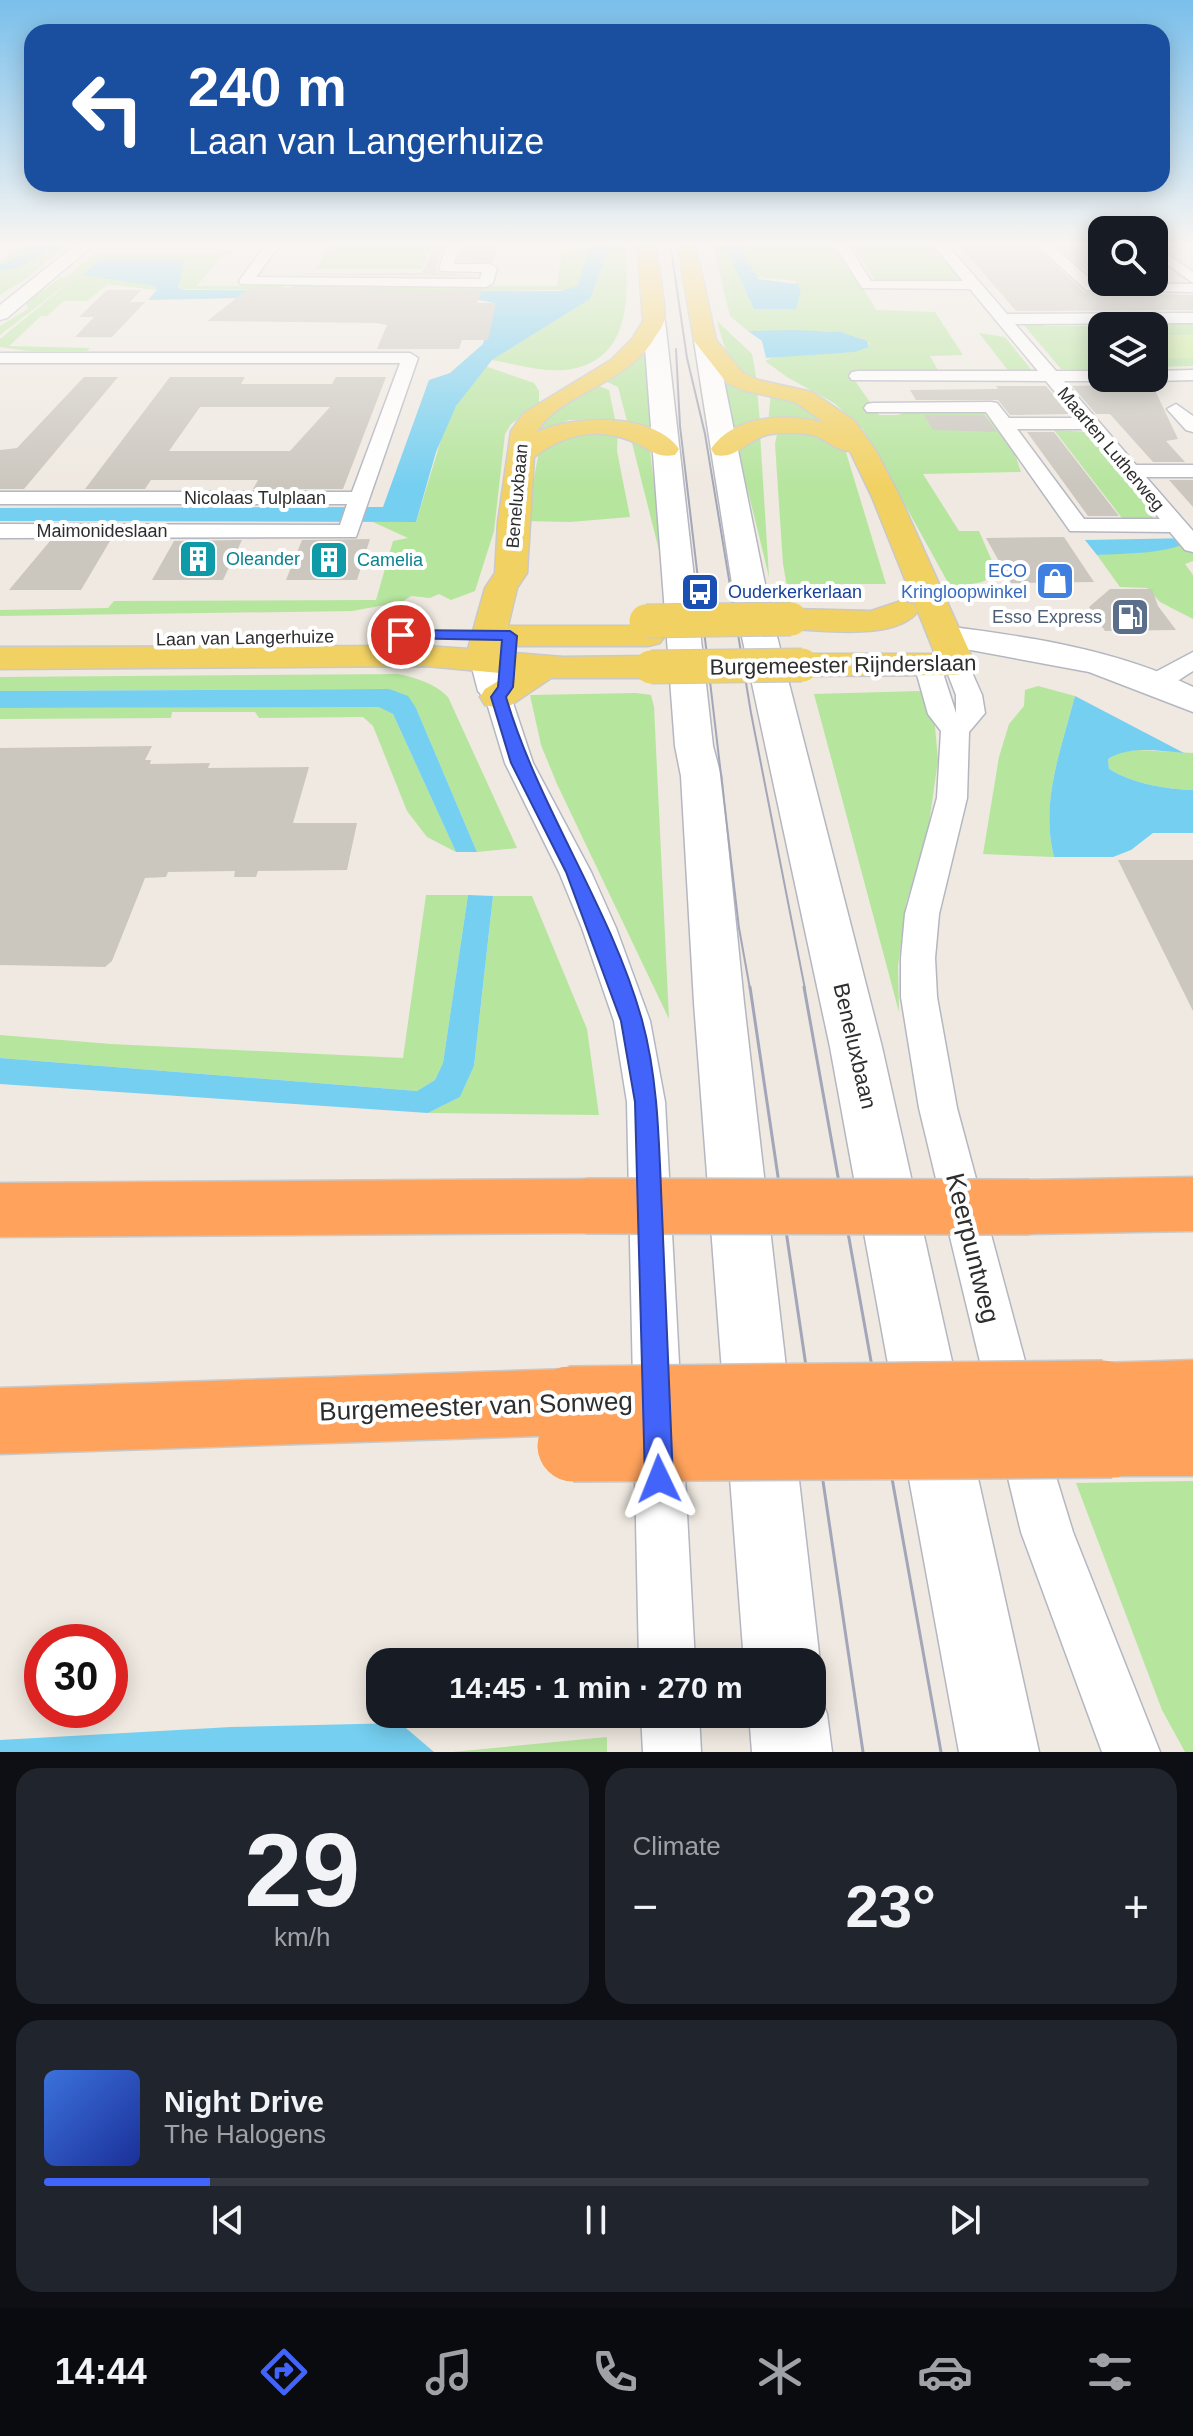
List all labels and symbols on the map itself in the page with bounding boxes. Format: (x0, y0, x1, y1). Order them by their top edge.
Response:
street label: Maarten Lutherweg (1053, 383, 1169, 515)
street label: Beneluxbaan (502, 443, 532, 549)
street label: Nicolaas Tulplaan (184, 488, 326, 508)
street label: Maimonideslaan (36, 521, 168, 541)
building icon: Oleander (177, 538, 219, 580)
building icon: Camelia (308, 539, 350, 581)
place label: Oleander (226, 549, 300, 569)
place label: Camelia (357, 550, 424, 570)
shop icon: ECO Kringloopwinkel (1034, 560, 1076, 602)
place label: ECO Kringloopwinkel (901, 561, 1027, 602)
bus stop icon: Ouderkerkerlaan (679, 571, 721, 613)
place label: Ouderkerkerlaan (728, 582, 862, 602)
fuel station icon: Esso Express (1109, 596, 1151, 638)
pin (367, 601, 435, 669)
place label: Esso Express (992, 607, 1102, 627)
street label: Laan van Langerhuize (156, 626, 334, 650)
street label: Burgemeester Rijnderslaan (710, 650, 976, 680)
street label: Beneluxbaan (828, 981, 882, 1111)
street label: Keerpuntweg (940, 1170, 1006, 1326)
street label: Burgemeester van Sonweg (319, 1386, 633, 1426)
position arrow (617, 1437, 701, 1521)
speed limit sign: 30 (24, 1624, 128, 1728)

